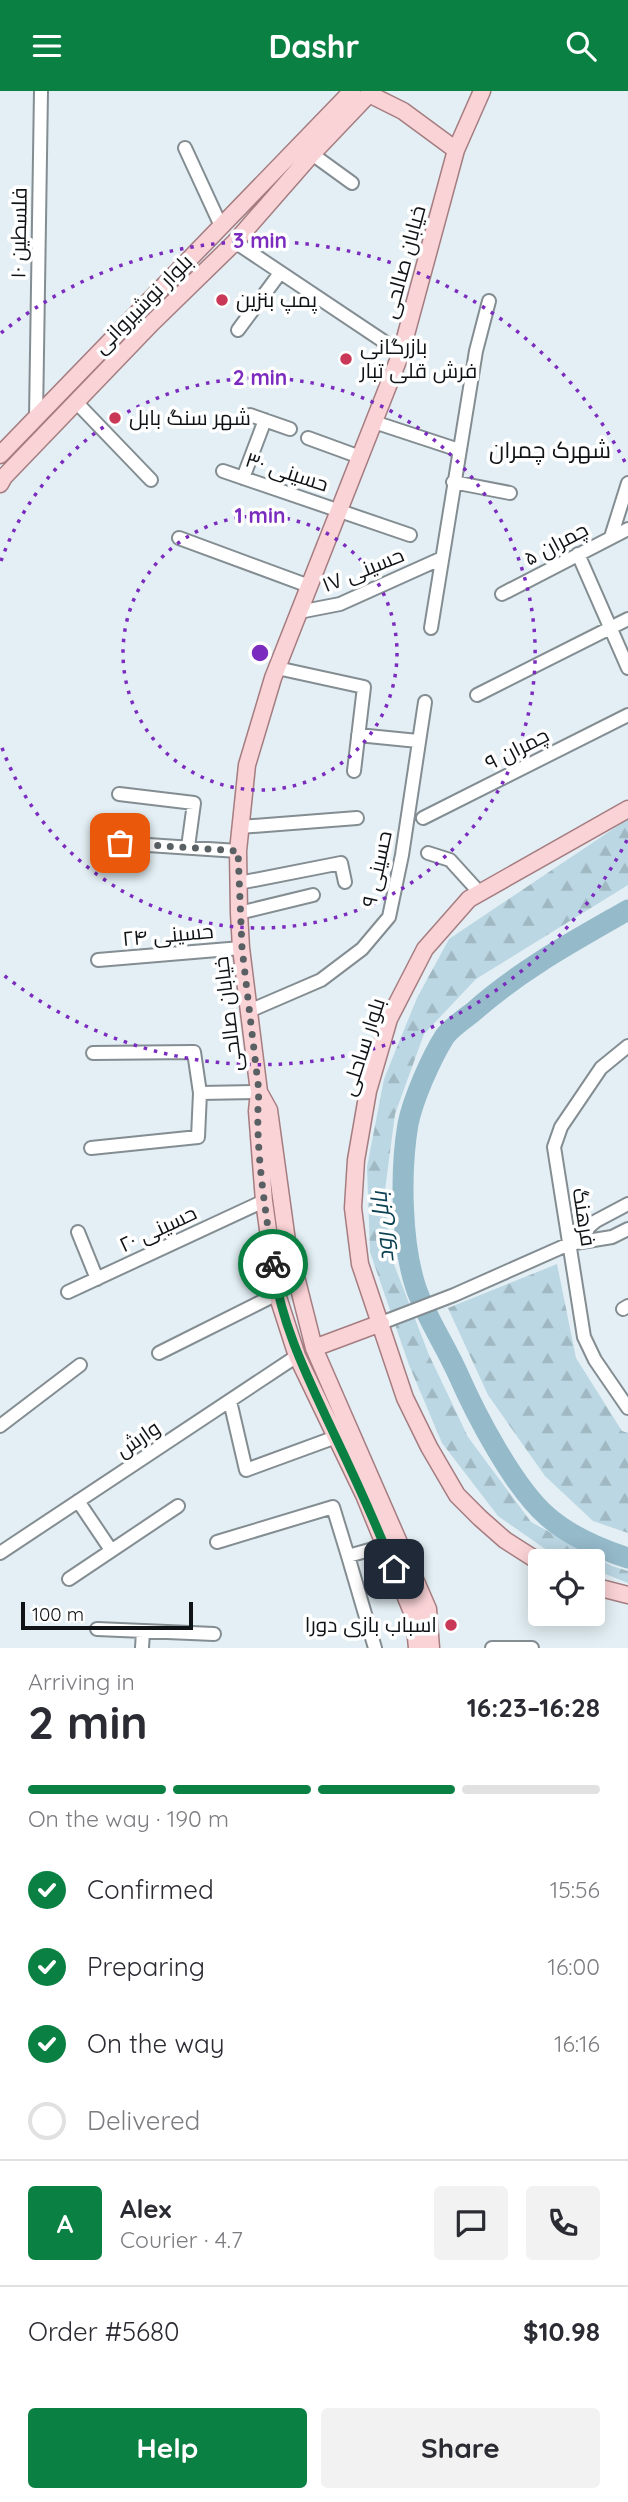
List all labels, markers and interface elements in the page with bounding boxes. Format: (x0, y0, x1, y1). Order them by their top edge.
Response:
text: Dashr (268, 26, 360, 66)
icon: menu (28, 27, 66, 65)
icon: search (562, 27, 600, 65)
street label: فلسطین ۱۰ (4, 187, 33, 279)
street label: خيابان صالحی (375, 202, 432, 321)
text: 3 min (233, 227, 287, 253)
street label: بلوار نوشیروانی (87, 248, 198, 359)
place label: پمپ بنزین (236, 286, 317, 314)
marker: پمپ بنزین (214, 292, 230, 308)
place label: بازرگانی فرش قلی تبار (359, 333, 477, 384)
marker: بازرگانی فرش قلی تبار (338, 351, 354, 367)
text: 2 min (233, 364, 287, 390)
place label: شهر سنگ بابل (129, 404, 251, 431)
marker: شهر سنگ بابل (107, 410, 123, 426)
district label: شهرک چمران (489, 435, 611, 465)
street label: حسینی ۳۰ (242, 445, 332, 498)
text: 1 min (235, 502, 285, 528)
street label: چمران ۵ (519, 515, 593, 573)
street label: حسینی ۱۷ (318, 541, 408, 598)
centre of rings (248, 641, 272, 665)
street label: چمران ۹ (480, 721, 554, 777)
pin (90, 813, 150, 873)
icon: bag (101, 824, 139, 862)
street label: حسینی ٩ (355, 828, 398, 909)
street label: حسینی ۲۴ (121, 917, 215, 952)
street label: خيابان صالحی (207, 955, 248, 1073)
street label: بلوار ساحلی (334, 994, 391, 1099)
street label: فرهنگ (568, 1186, 602, 1248)
water label: بابل رود (363, 1188, 400, 1264)
street label: حسینی ٢٠ (115, 1199, 201, 1258)
courier (238, 1229, 308, 1299)
icon: bike (254, 1245, 292, 1283)
street label: وارش (110, 1414, 165, 1463)
pin (364, 1539, 424, 1599)
map controls (528, 1549, 605, 1626)
button: locate (528, 1549, 605, 1626)
icon: home (375, 1550, 413, 1588)
scale bar (21, 1599, 192, 1631)
text: 100 m (32, 1602, 84, 1626)
place label: اسباب بازی دورا (305, 1611, 437, 1638)
marker: اسباب بازی دورا (443, 1617, 459, 1633)
text: Arriving in (28, 1667, 135, 1696)
text: 16:23–16:28 (467, 1691, 600, 1724)
text: 2 min (28, 1693, 148, 1751)
text: On the way · 190 m (28, 1804, 229, 1833)
icon: check (28, 1871, 66, 1909)
text: Confirmed (87, 1873, 214, 1906)
text: 15:56 (550, 1875, 600, 1904)
icon: check (28, 1948, 66, 1986)
text: Preparing (87, 1950, 205, 1983)
text: 16:00 (547, 1952, 600, 1981)
icon: check (28, 2025, 66, 2063)
text: On the way (87, 2027, 225, 2060)
text: 16:16 (554, 2029, 600, 2058)
text: Delivered (87, 2104, 200, 2137)
button: chat (434, 2186, 508, 2260)
button: phone (526, 2186, 600, 2260)
text: Alex (120, 2192, 171, 2225)
text: A (57, 2207, 73, 2240)
text: Courier · 4.7 (120, 2225, 243, 2254)
text: Order #5680 (28, 2315, 180, 2348)
text: $10.98 (523, 2315, 600, 2348)
button: Help (28, 2408, 307, 2488)
button: Share (321, 2408, 600, 2488)

